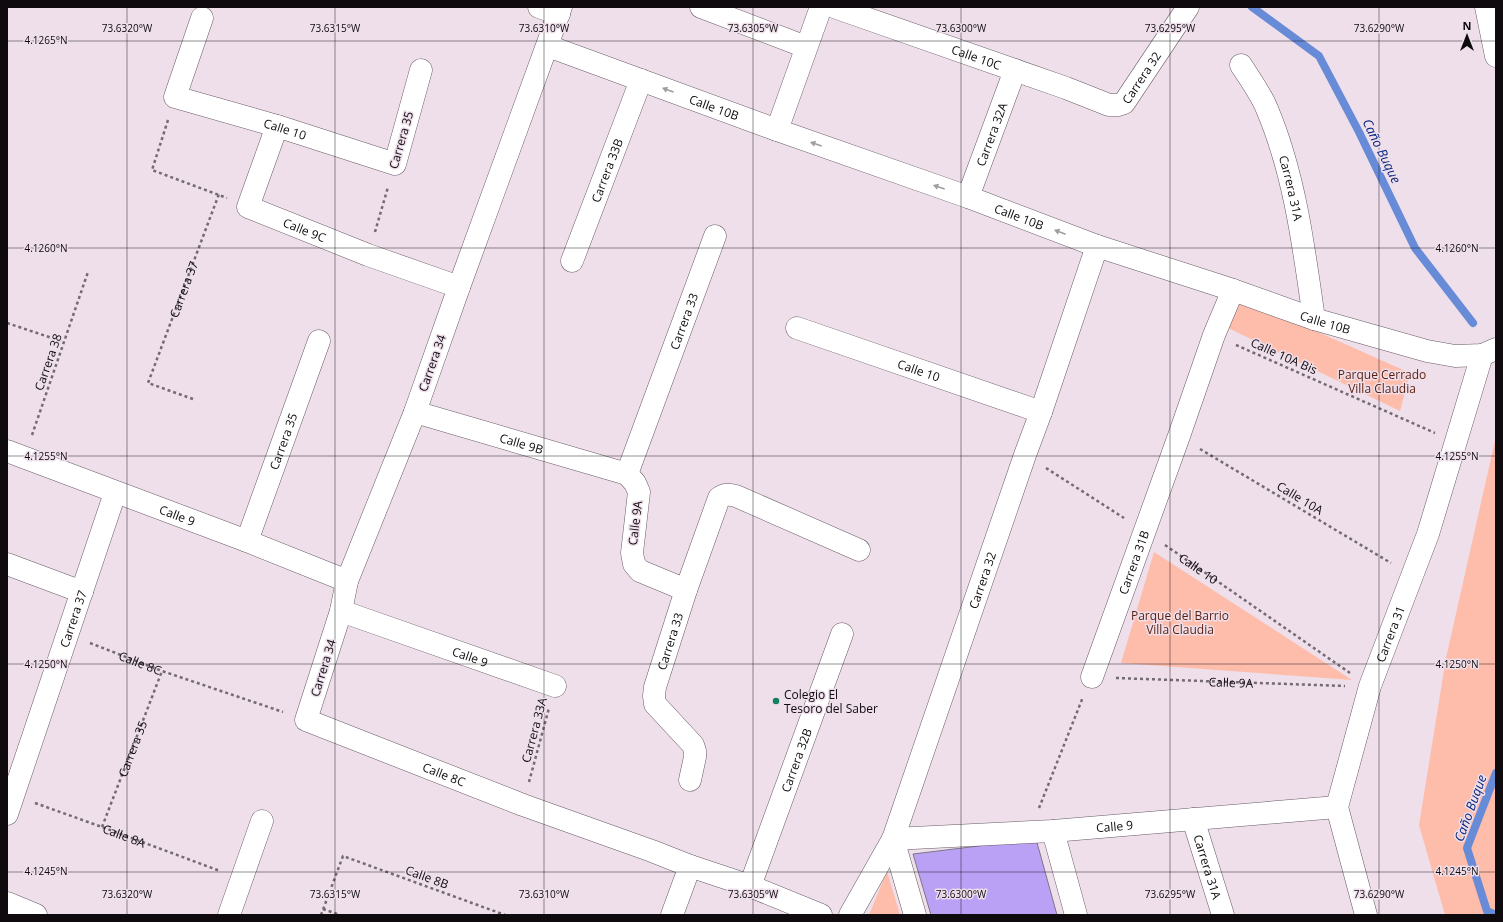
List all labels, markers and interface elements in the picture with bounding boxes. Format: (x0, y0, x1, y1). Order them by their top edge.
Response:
north arrow (1447, 16, 1487, 56)
text: N (1463, 18, 1471, 33)
text: 73.6320°W (102, 21, 153, 35)
text: 73.6315°W (310, 21, 361, 35)
text: 73.6310°W (519, 21, 570, 35)
text: 73.6305°W (728, 21, 779, 35)
text: 73.6300°W (936, 21, 987, 35)
text: 73.6295°W (1145, 21, 1196, 35)
text: 73.6290°W (1354, 21, 1405, 35)
text: 4.1265°N (24, 33, 68, 47)
street label: Calle 10C (949, 40, 1004, 73)
street label: Carrera 32 (1118, 48, 1165, 107)
one-way arrow (661, 86, 673, 92)
street label: Calle 10B (687, 90, 742, 124)
street label: Carrera 32A (972, 99, 1011, 168)
street label: Carrera 35 (385, 109, 417, 171)
street label: Calle 10 (262, 114, 309, 143)
water label: Caño Buque (1359, 116, 1406, 187)
street label: Carrera 33B (587, 136, 627, 205)
one-way arrow (810, 140, 822, 146)
street label: Carrera 31A (1275, 153, 1307, 223)
one-way arrow (932, 184, 944, 190)
street label: Calle 10B (992, 199, 1047, 234)
street label: Calle 9C (281, 213, 329, 246)
one-way arrow (1054, 229, 1066, 235)
text: 4.1260°N (24, 241, 68, 255)
text: 4.1260°N (1435, 241, 1479, 255)
street label: Carrera 37 (165, 258, 202, 320)
street label: Carrera 33 (665, 290, 702, 352)
street label: Calle 10B (1298, 306, 1353, 337)
street label: Carrera 38 (30, 331, 66, 393)
street label: Carrera 34 (414, 332, 450, 394)
street label: Calle 10A Bis (1248, 334, 1320, 378)
street label: Calle 10 (895, 355, 943, 385)
park label: Parque Cerrado Villa Claudia (1338, 366, 1426, 397)
street label: Carrera 35 (265, 410, 301, 472)
street label: Calle 9B (498, 429, 546, 458)
text: 4.1255°N (24, 449, 68, 463)
text: 4.1255°N (1435, 449, 1479, 463)
street label: Calle 10A (1274, 477, 1327, 519)
street label: Calle 9A (624, 499, 646, 546)
street label: Calle 9 (157, 500, 198, 529)
street label: Carrera 31B (1114, 528, 1153, 597)
street label: Carrera 32 (964, 549, 1000, 611)
street label: Calle 10 (1176, 549, 1222, 588)
street label: Carrera 37 (55, 588, 90, 650)
street label: Carrera 31 (1371, 603, 1408, 665)
park label: Parque del Barrio Villa Claudia (1131, 607, 1229, 638)
street label: Carrera 33 (653, 610, 687, 672)
street label: Carrera 34 (306, 637, 340, 699)
street label: Calle 9 (450, 642, 491, 671)
street label: Calle 8C (116, 647, 165, 679)
text: 4.1250°N (24, 657, 68, 671)
text: 4.1250°N (1435, 657, 1479, 671)
street label: Calle 9A (1208, 673, 1254, 691)
place label: Colegio El Tesoro del Saber (784, 686, 878, 717)
street label: Carrera 33A (517, 695, 551, 764)
marker: Colegio El Tesoro del Saber (771, 696, 781, 706)
street label: Carrera 35 (114, 718, 151, 779)
street label: Carrera 32B (776, 726, 816, 795)
street label: Calle 8C (420, 758, 468, 790)
water label: Caño Buque (1450, 772, 1491, 844)
street label: Calle 9 (1095, 816, 1134, 836)
street label: Calle 8A (100, 820, 149, 851)
street label: Carrera 31A (1190, 832, 1226, 902)
street label: Calle 8B (403, 861, 451, 893)
text: 4.1245°N (24, 864, 68, 878)
text: 4.1245°N (1435, 864, 1479, 878)
text: 73.6320°W (102, 887, 153, 901)
text: 73.6315°W (310, 887, 361, 901)
text: 73.6310°W (519, 887, 570, 901)
text: 73.6305°W (728, 887, 779, 901)
text: 73.6300°W (936, 887, 987, 901)
text: 73.6295°W (1145, 887, 1196, 901)
text: 73.6290°W (1354, 887, 1405, 901)

